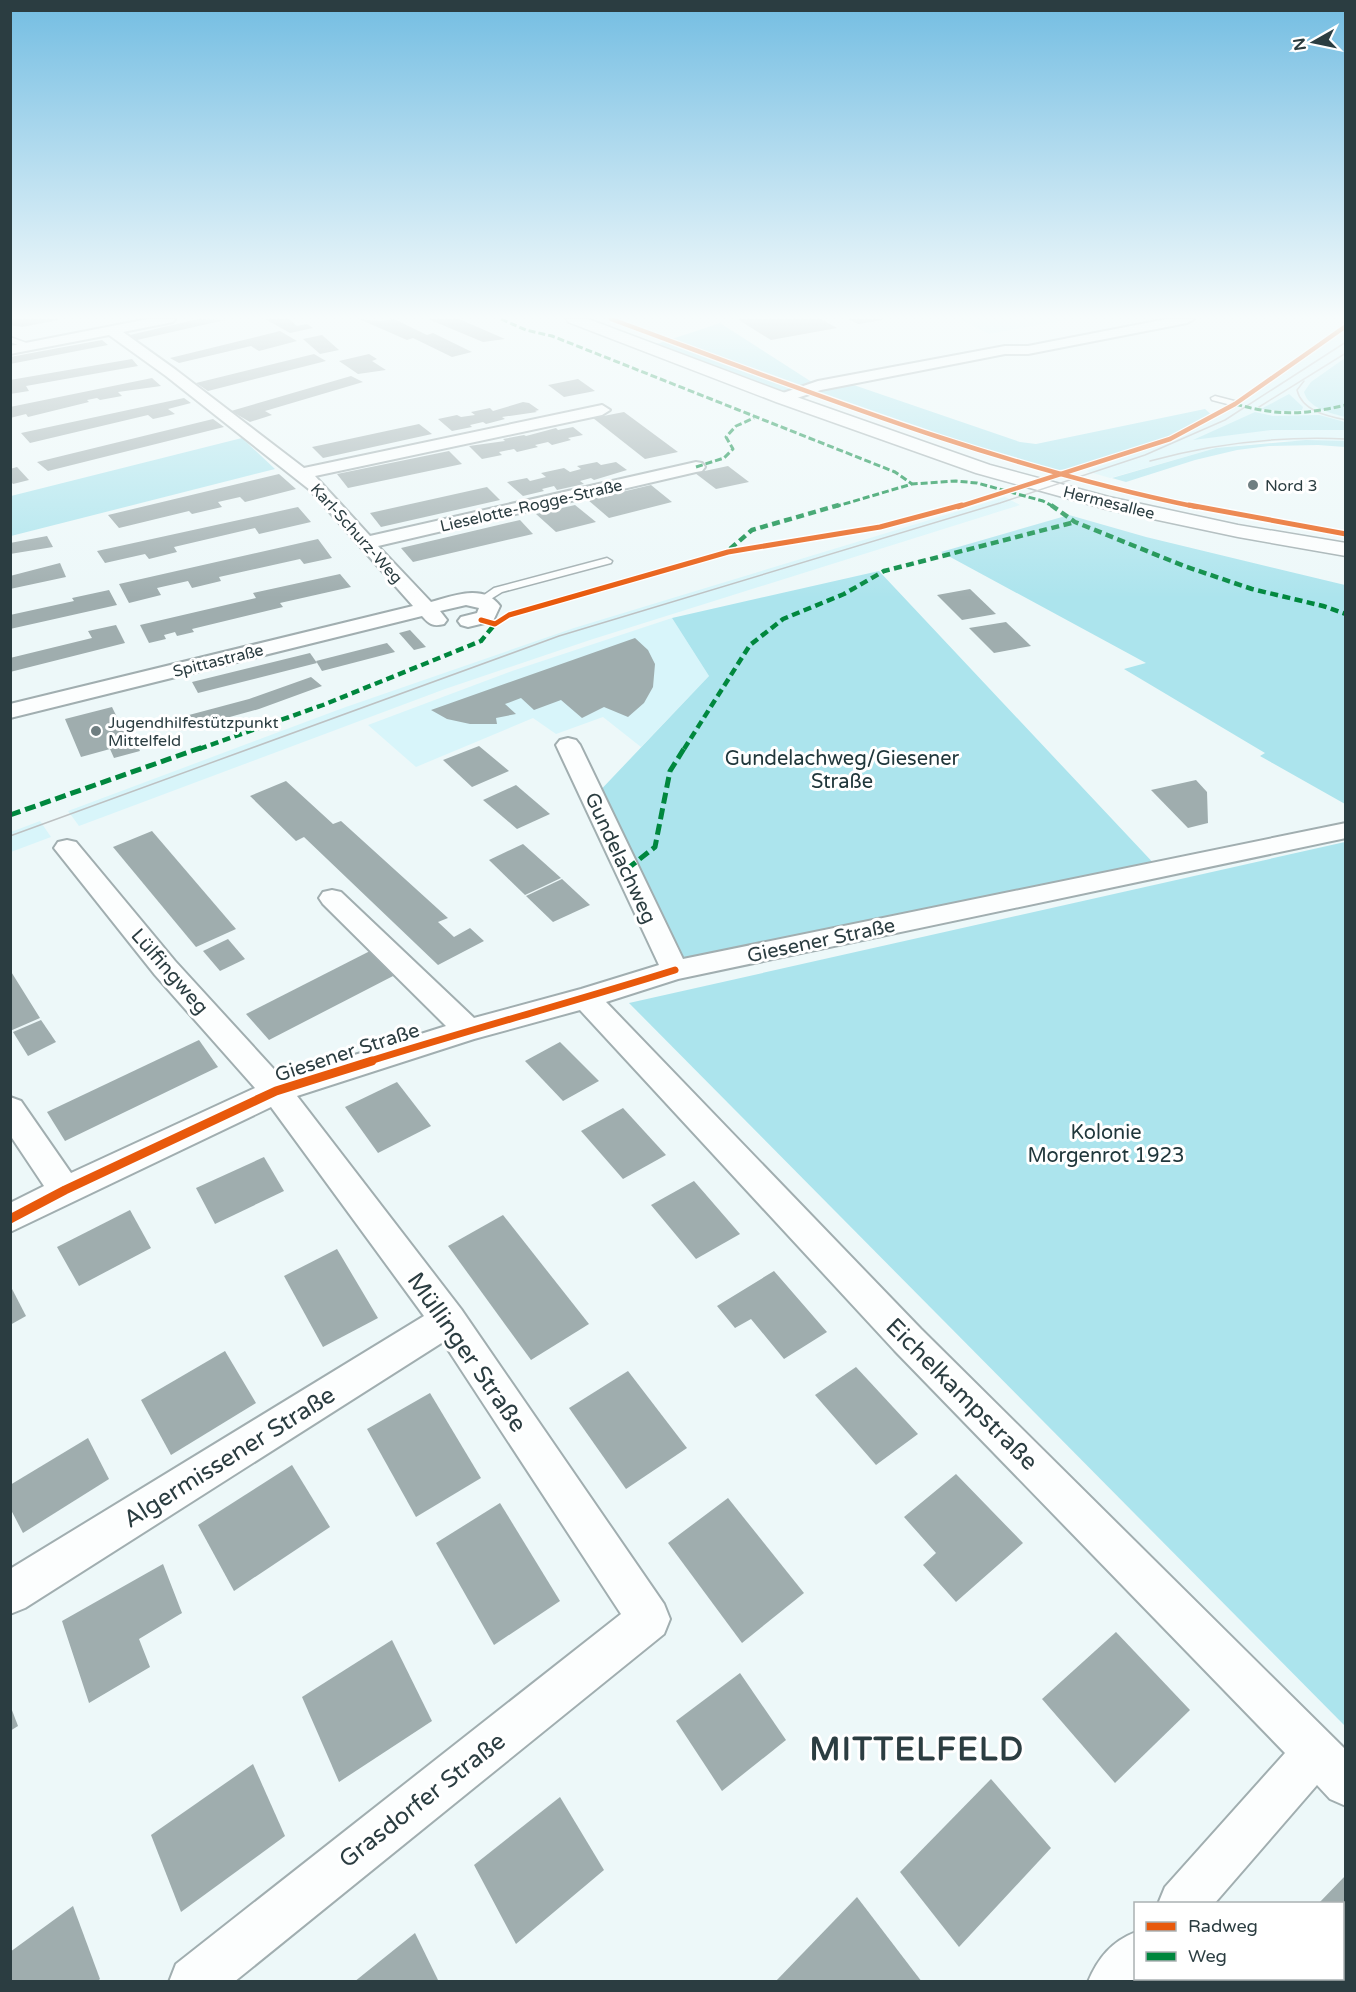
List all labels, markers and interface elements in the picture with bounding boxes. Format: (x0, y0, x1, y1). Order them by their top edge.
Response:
north arrow (1284, 12, 1344, 72)
text: N (1289, 36, 1311, 52)
street label: Lieselotte-Rogge-Straße (438, 475, 624, 537)
place label: Nord 3 (1265, 476, 1318, 496)
marker: Nord 3 (1246, 478, 1260, 492)
street label: Karl-Schurz-Weg (306, 479, 407, 588)
street label: Hermesallee (1061, 482, 1157, 524)
street label: Spittastraße (171, 640, 266, 682)
place label: Jugendhilfestützpunkt Mittelfeld (108, 713, 279, 751)
marker: Jugendhilfestützpunkt Mittelfeld (89, 724, 103, 738)
park label: Gundelachweg/Giesener Straße (725, 747, 960, 794)
street label: Gundelachweg (579, 789, 661, 928)
street label: Giesener Straße (745, 914, 897, 968)
street label: Lülfingweg (125, 924, 213, 1019)
street label: Giesener Straße (272, 1018, 423, 1088)
park label: Kolonie Morgenrot 1923 (1027, 1121, 1185, 1168)
street label: Müllinger Straße (401, 1267, 533, 1438)
street label: Eichelkampstraße (880, 1312, 1044, 1476)
street label: Algermissener Straße (118, 1380, 340, 1534)
street label: Grasdorfer Straße (333, 1726, 511, 1874)
district label: MITTELFELD (809, 1731, 1025, 1769)
legend (1134, 1902, 1344, 1980)
text: Radweg (1188, 1915, 1258, 1937)
text: Weg (1188, 1945, 1227, 1967)

